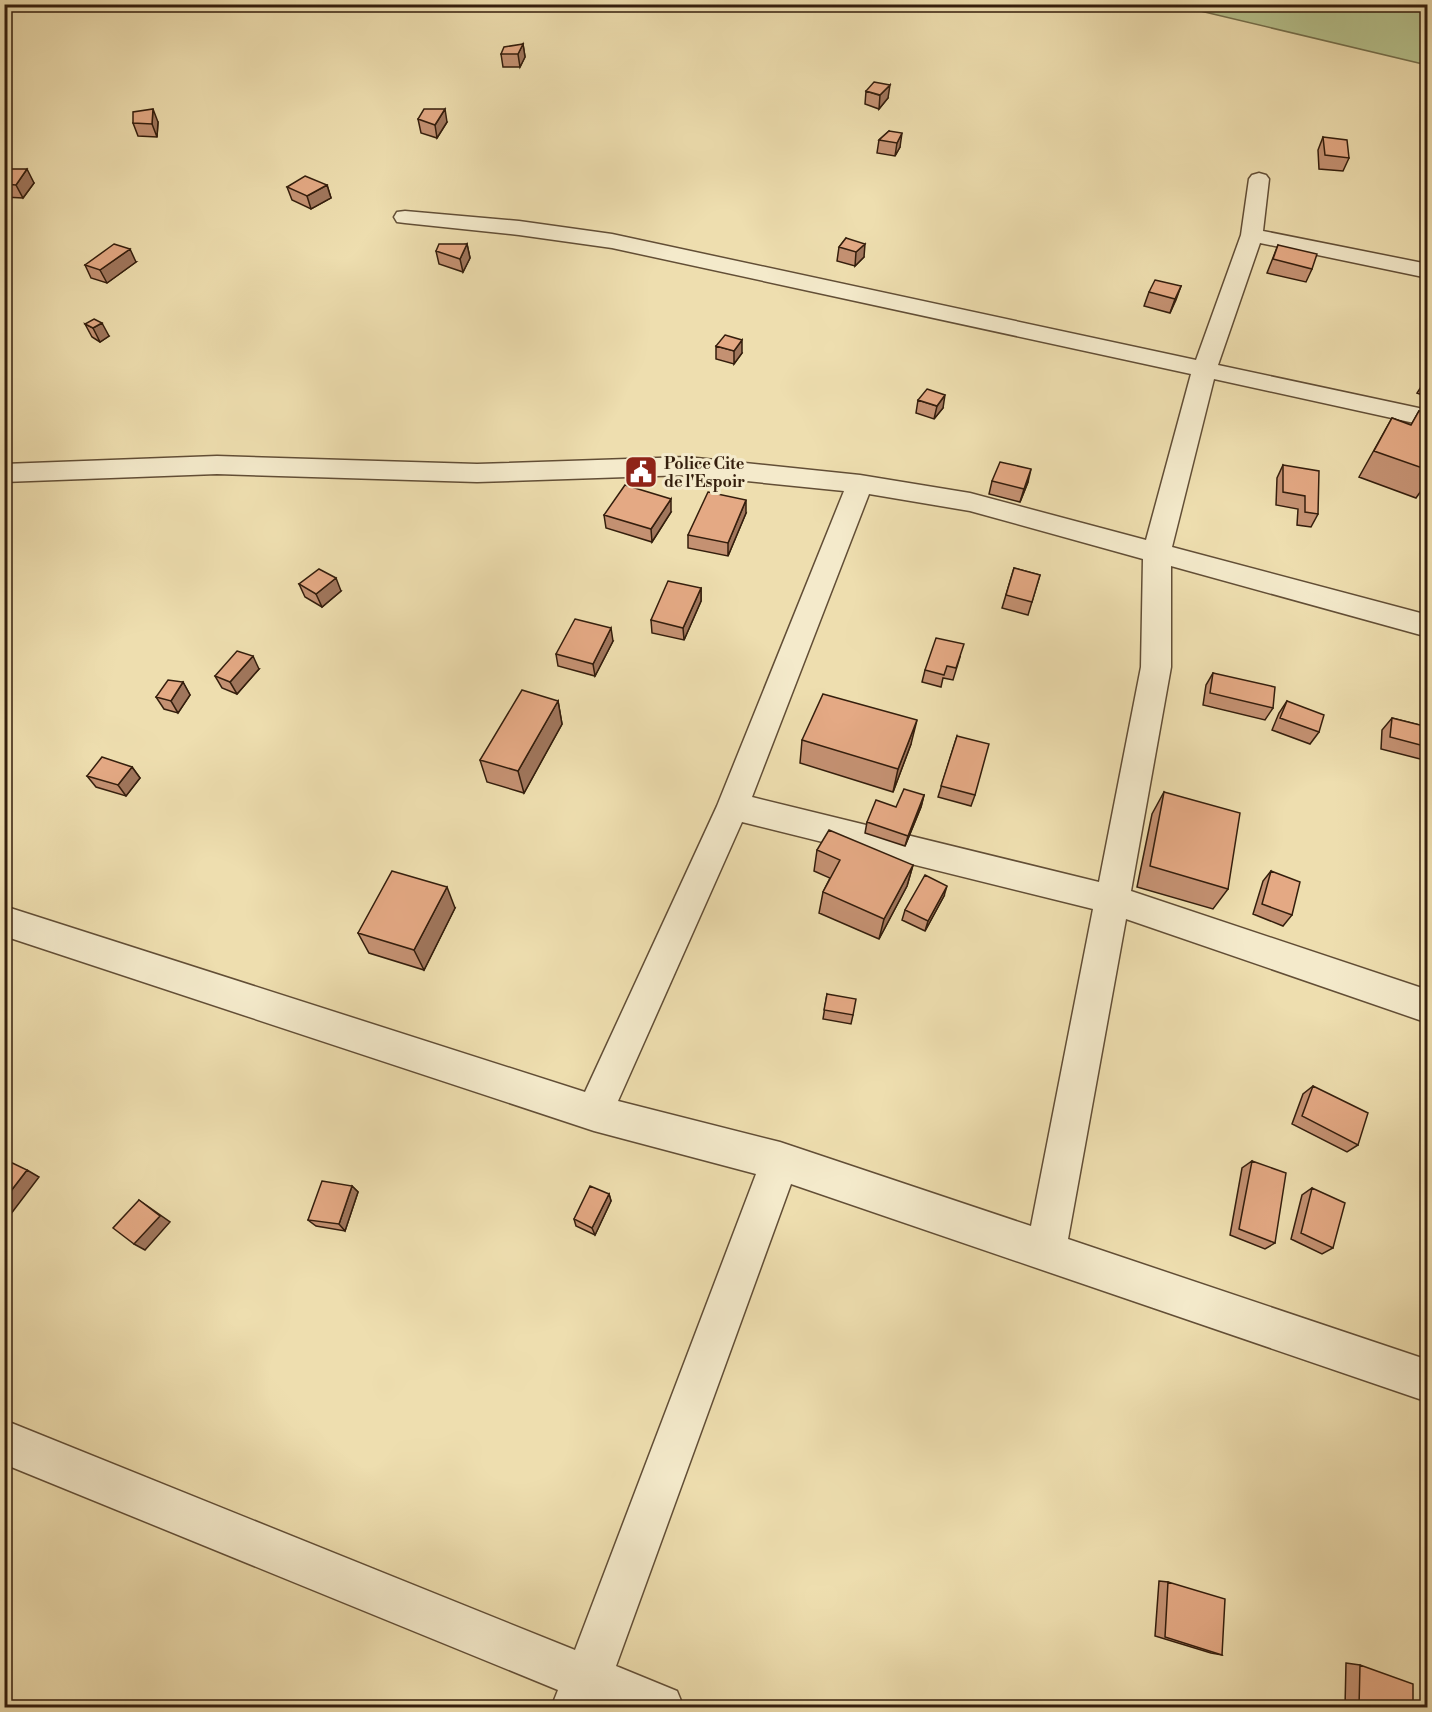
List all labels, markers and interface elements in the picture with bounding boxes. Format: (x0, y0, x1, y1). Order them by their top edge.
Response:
public building icon: Police Cite de l'Espoir (623, 454, 659, 490)
place label: Police Cite de l'Espoir (664, 454, 745, 492)

